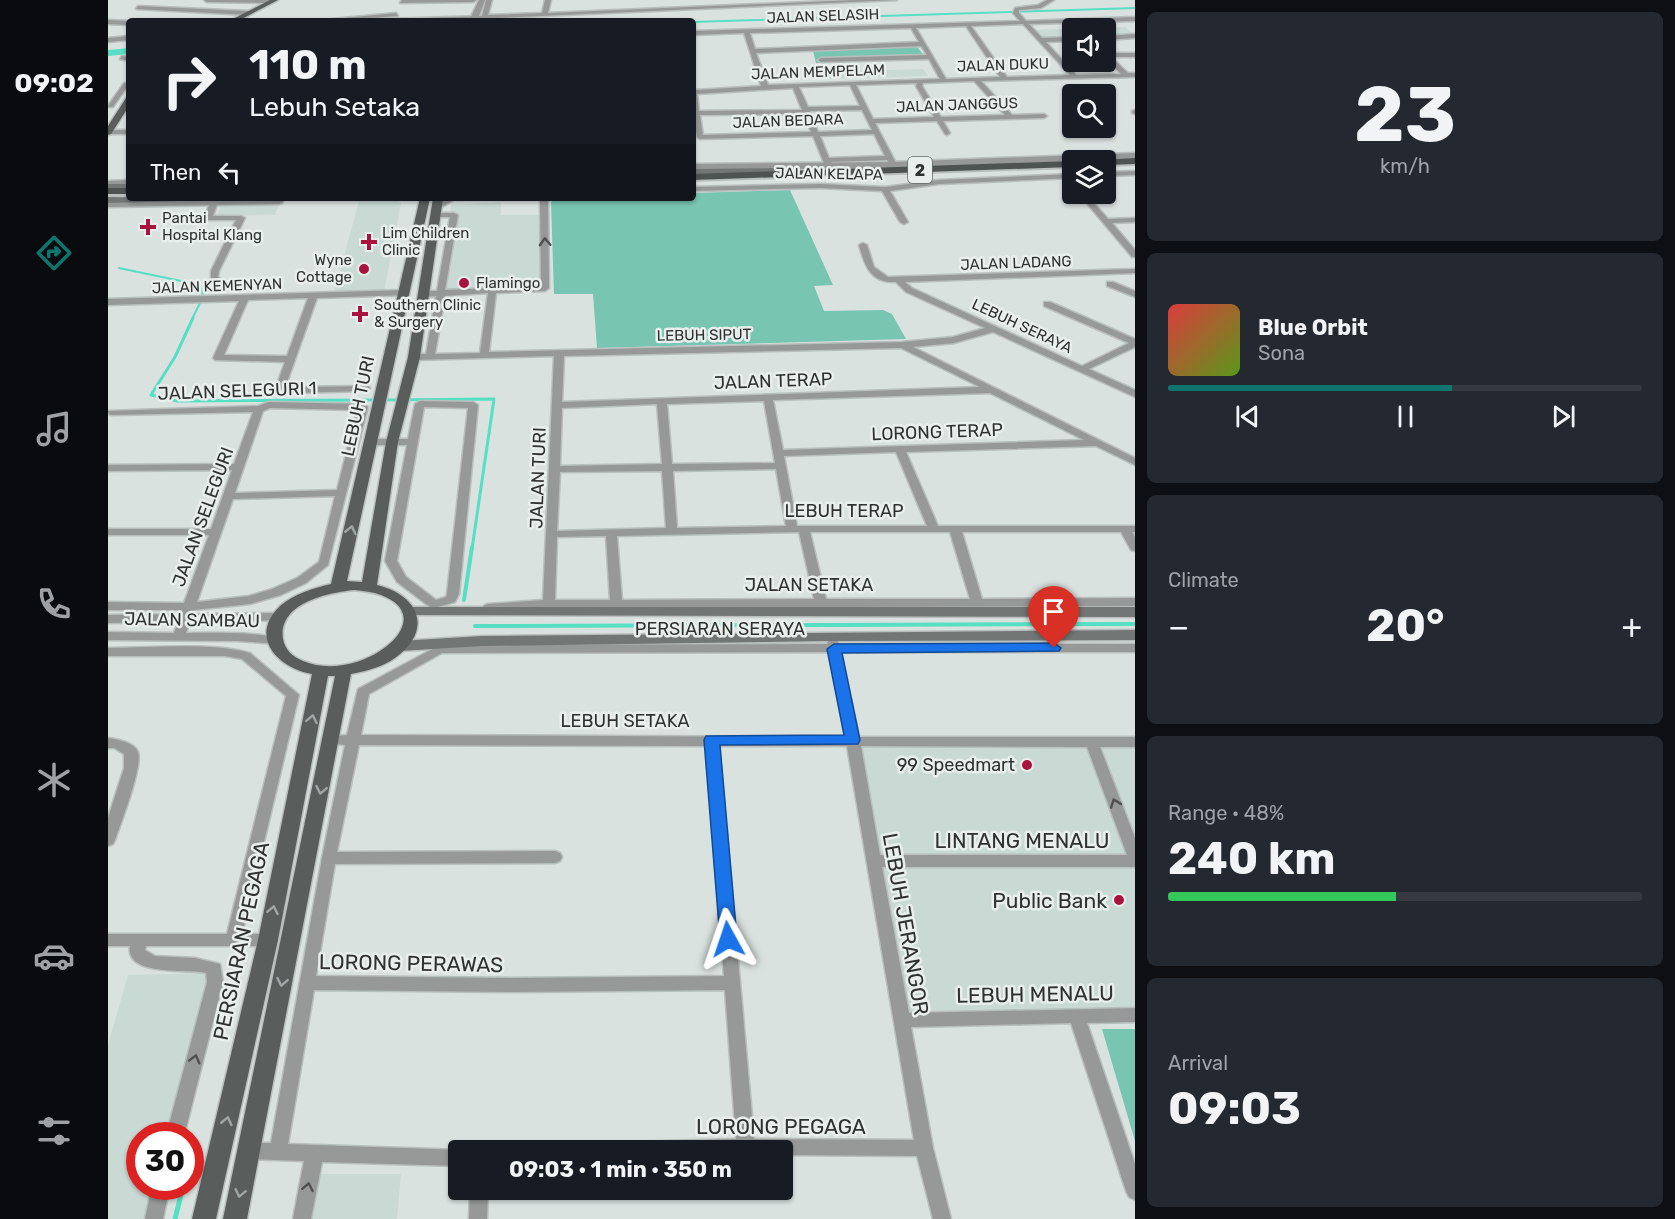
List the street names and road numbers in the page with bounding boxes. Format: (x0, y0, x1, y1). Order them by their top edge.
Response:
street label: JALAN SELASIH (766, 5, 880, 27)
street label: JALAN DUKU (957, 54, 1049, 76)
street label: JALAN MEMPELAM (751, 61, 885, 83)
street label: JALAN JANGGUS (896, 94, 1018, 116)
street label: JALAN BEDARA (732, 110, 844, 132)
road number: 2 (908, 157, 932, 183)
street label: JALAN KELAPA (775, 164, 883, 184)
street label: JALAN LADANG (960, 252, 1072, 274)
street label: JALAN KEMENYAN (151, 275, 283, 297)
street label: LEBUH SERAYA (969, 295, 1075, 357)
street label: LEBUH SIPUT (656, 325, 752, 345)
street label: LEBUH TURI (337, 354, 379, 458)
street label: JALAN TERAP (713, 368, 833, 394)
street label: JALAN SELEGURI 1 (157, 377, 317, 405)
street label: LORONG TERAP (871, 419, 1003, 445)
street label: JALAN TURI (525, 427, 551, 529)
street label: JALAN SELEGURI (168, 444, 238, 590)
street label: LEBUH TERAP (784, 500, 904, 522)
street label: JALAN SETAKA (745, 574, 873, 596)
street label: JALAN SAMBAU (124, 608, 260, 632)
street label: PERSIARAN SERAYA (635, 618, 805, 640)
street label: LEBUH SETAKA (560, 710, 690, 732)
street label: LINTANG MENALU (934, 828, 1110, 853)
street label: LEBUH JERANGOR (878, 831, 934, 1017)
street label: PERSIARAN PEGAGA (208, 839, 274, 1043)
street label: LORONG PERAWAS (319, 949, 503, 977)
street label: LEBUH MENALU (956, 980, 1114, 1008)
street label: LORONG PEGAGA (696, 1114, 866, 1139)

